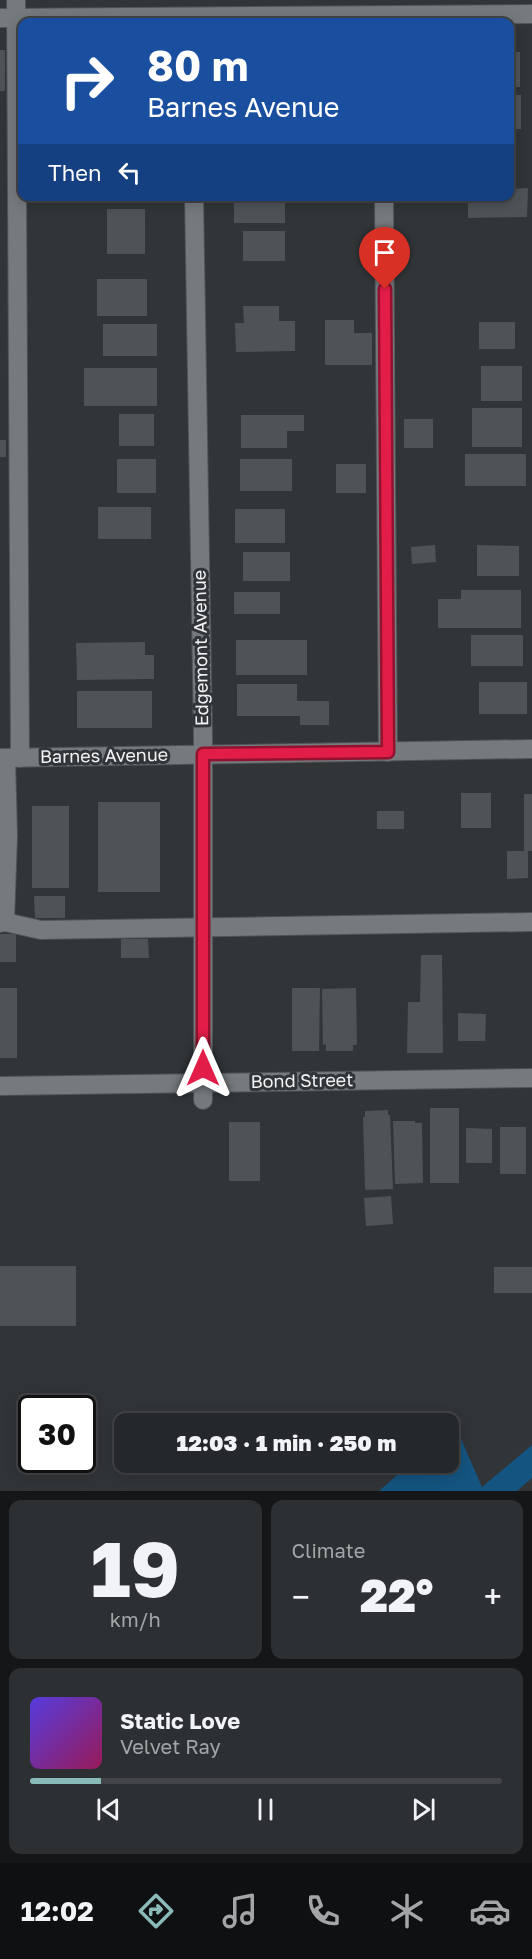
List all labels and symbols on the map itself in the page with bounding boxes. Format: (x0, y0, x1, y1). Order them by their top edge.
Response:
pin (359, 227, 410, 289)
street label: Edgemont Avenue (188, 570, 212, 726)
street label: Barnes Avenue (40, 743, 168, 767)
position arrow (171, 1036, 235, 1100)
street label: Bond Street (250, 1068, 354, 1092)
speed limit sign: 30 (18, 1395, 96, 1473)

